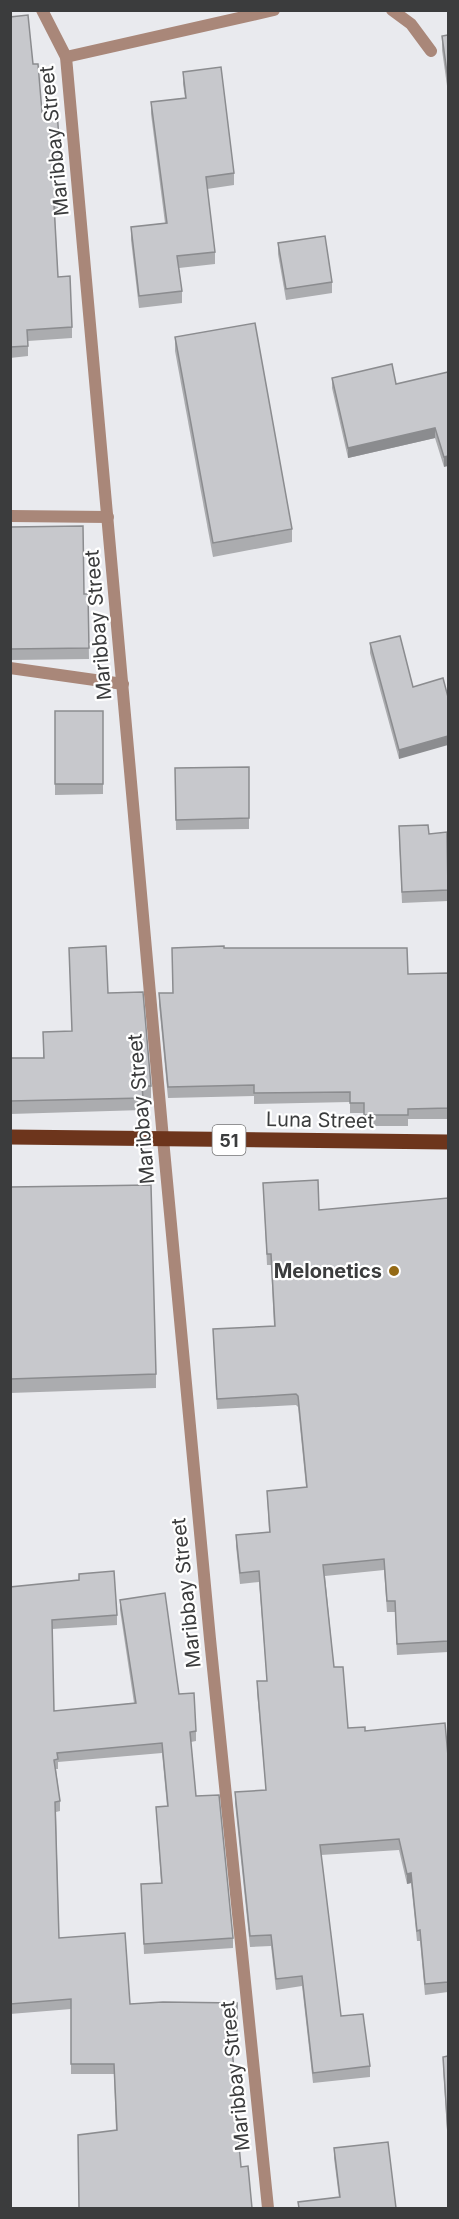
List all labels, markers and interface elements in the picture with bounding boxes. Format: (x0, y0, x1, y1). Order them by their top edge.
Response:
street label: Maribbay Street (34, 64, 74, 217)
street label: Maribbay Street (79, 548, 117, 701)
street label: Maribbay Street (122, 1032, 160, 1185)
street label: Luna Street (266, 1107, 375, 1133)
road number: 51 (212, 1125, 246, 1155)
place label: Melonetics (274, 1259, 382, 1283)
marker: Melonetics (387, 1264, 401, 1278)
street label: Maribbay Street (166, 1516, 206, 1669)
street label: Maribbay Street (215, 1999, 255, 2152)

